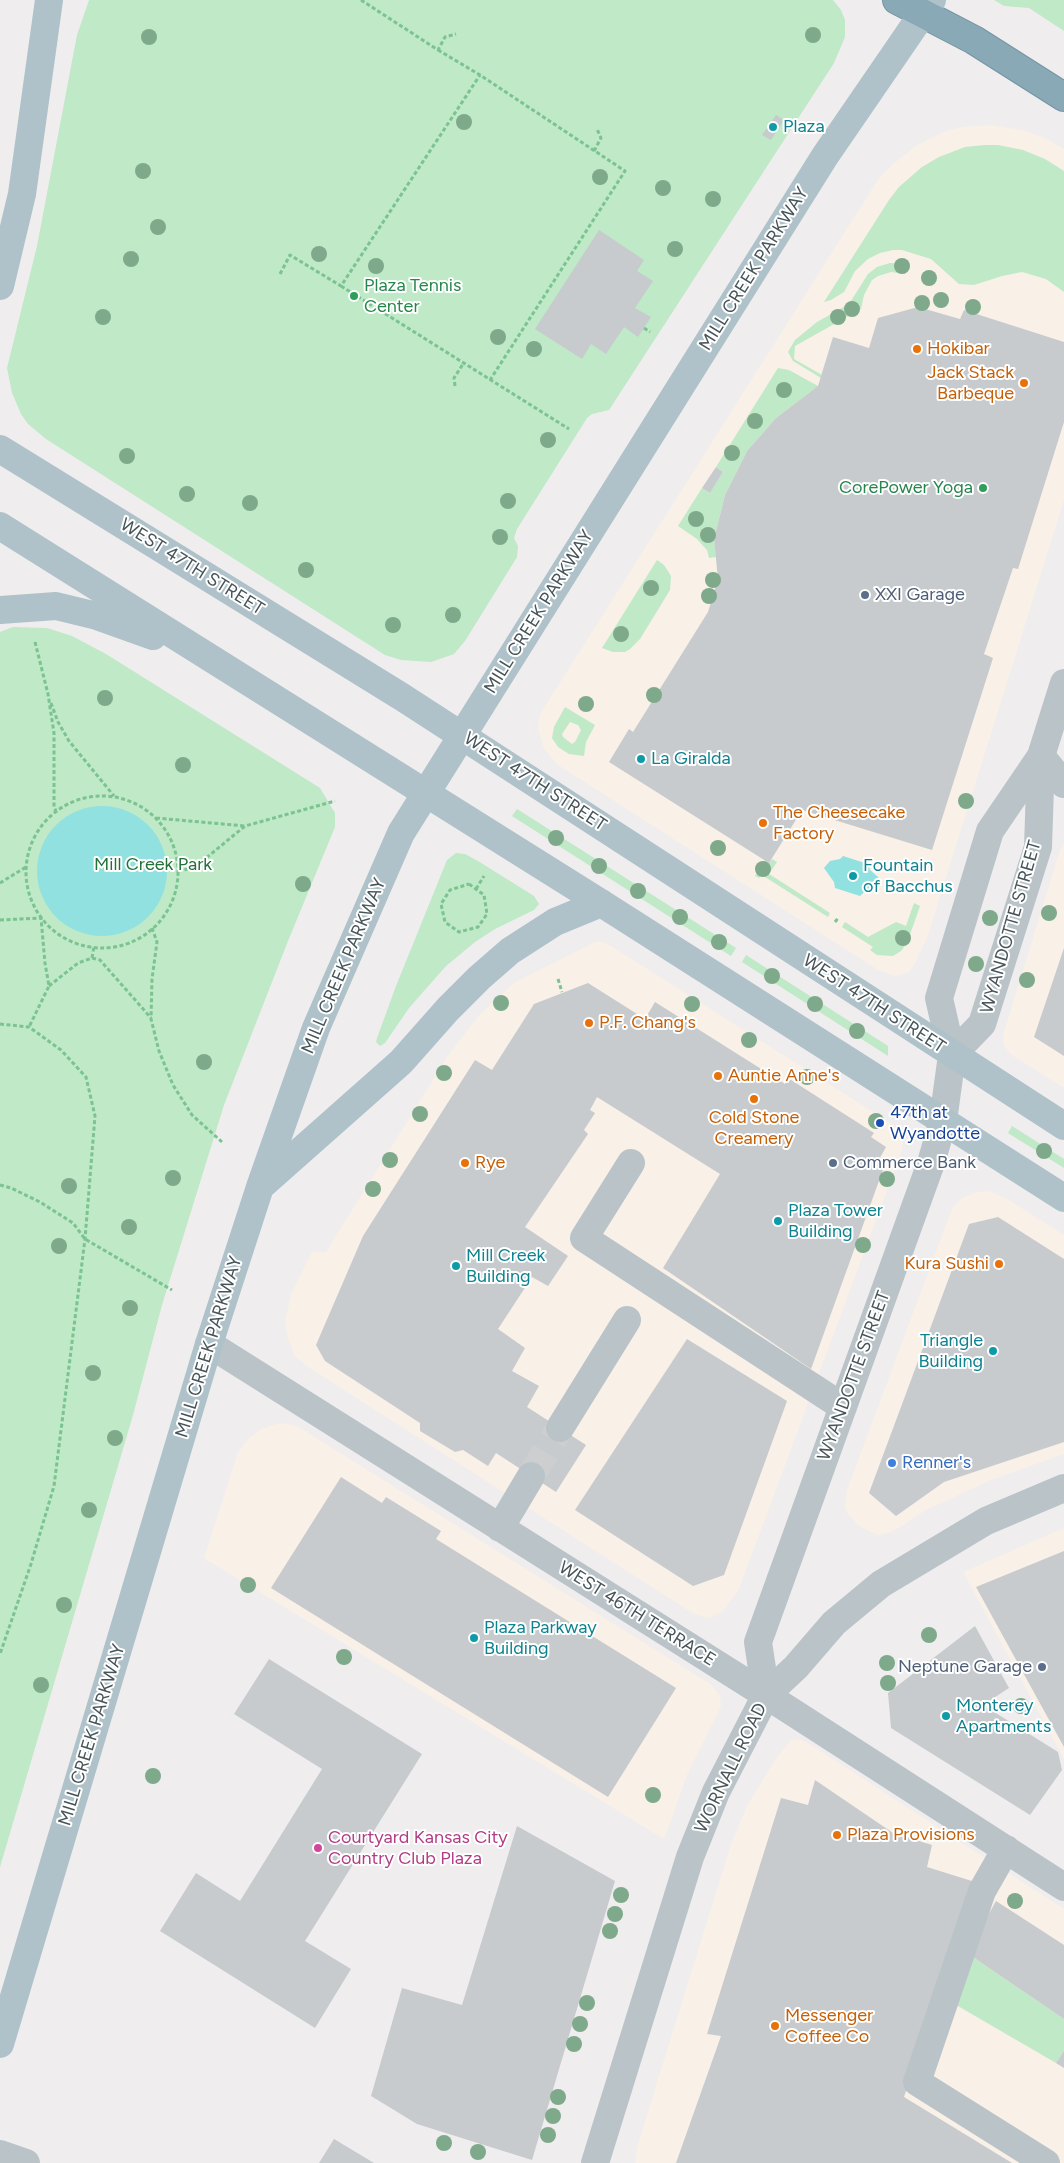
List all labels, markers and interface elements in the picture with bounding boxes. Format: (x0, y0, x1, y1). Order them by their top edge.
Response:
place label: Plaza (783, 116, 825, 138)
marker: Plaza (767, 121, 779, 133)
street label: MILL CREEK PARKWAY (695, 183, 813, 355)
place label: Plaza Tennis Center (364, 275, 461, 318)
marker: Plaza Tennis Center (348, 290, 360, 302)
place label: Hokibar (927, 338, 990, 360)
marker: Hokibar (911, 343, 923, 355)
place label: Jack Stack Barbeque (927, 362, 1014, 404)
marker: Jack Stack Barbeque (1018, 377, 1030, 389)
place label: CorePower Yoga (839, 477, 973, 499)
marker: CorePower Yoga (977, 482, 989, 494)
street label: WEST 47TH STREET (116, 514, 268, 620)
street label: MILL CREEK PARKWAY (480, 526, 598, 698)
place label: XXI Garage (875, 584, 965, 606)
marker: XXI Garage (859, 589, 871, 601)
street label: WEST 47TH STREET (460, 728, 610, 836)
place label: La Giralda (651, 748, 731, 770)
marker: La Giralda (635, 753, 647, 765)
place label: The Cheesecake Factory (773, 802, 905, 844)
marker: The Cheesecake Factory (757, 817, 769, 829)
street label: WYANDOTTE STREET (976, 838, 1046, 1016)
park label: Mill Creek Park (94, 854, 212, 876)
place label: Fountain of Bacchus (863, 855, 953, 898)
marker: Fountain of Bacchus (847, 870, 859, 882)
street label: MILL CREEK PARKWAY (297, 875, 391, 1057)
street label: WEST 47TH STREET (799, 950, 949, 1058)
place label: P.F. Chang's (599, 1012, 696, 1034)
marker: P.F. Chang's (583, 1017, 595, 1029)
place label: Auntie Anne's (728, 1065, 840, 1087)
marker: Auntie Anne's (712, 1070, 724, 1082)
marker: Cold Stone Creamery (748, 1093, 760, 1105)
place label: 47th at Wyandotte (890, 1102, 980, 1144)
place label: Cold Stone Creamery (709, 1107, 799, 1150)
marker: 47th at Wyandotte (874, 1117, 886, 1129)
place label: Rye (475, 1152, 505, 1174)
place label: Commerce Bank (843, 1152, 976, 1174)
marker: Rye (459, 1157, 471, 1169)
marker: Commerce Bank (827, 1157, 839, 1169)
place label: Plaza Tower Building (788, 1200, 883, 1242)
marker: Plaza Tower Building (772, 1215, 784, 1227)
place label: Mill Creek Building (466, 1245, 545, 1288)
place label: Kura Sushi (905, 1253, 989, 1275)
street label: MILL CREEK PARKWAY (171, 1254, 247, 1440)
marker: Kura Sushi (993, 1258, 1005, 1270)
marker: Mill Creek Building (450, 1260, 462, 1272)
street label: WYANDOTTE STREET (813, 1288, 895, 1464)
place label: Triangle Building (918, 1330, 983, 1372)
marker: Triangle Building (987, 1345, 999, 1357)
place label: Renner's (902, 1452, 971, 1474)
marker: Renner's (886, 1457, 898, 1469)
street label: WEST 46TH TERRACE (554, 1557, 720, 1671)
place label: Plaza Parkway Building (484, 1617, 597, 1660)
marker: Plaza Parkway Building (468, 1632, 480, 1644)
street label: MILL CREEK PARKWAY (54, 1642, 130, 1828)
place label: Neptune Garage (898, 1656, 1032, 1678)
marker: Neptune Garage (1036, 1661, 1048, 1673)
place label: Monterey Apartments (956, 1695, 1051, 1738)
street label: WORNALL ROAD (690, 1700, 772, 1836)
marker: Monterey Apartments (940, 1710, 952, 1722)
place label: Plaza Provisions (847, 1824, 975, 1846)
place label: Courtyard Kansas City Country Club Plaza (328, 1827, 508, 1870)
marker: Plaza Provisions (831, 1829, 843, 1841)
marker: Courtyard Kansas City Country Club Plaza (312, 1842, 324, 1854)
place label: Messenger Coffee Co (785, 2005, 873, 2048)
marker: Messenger Coffee Co (769, 2020, 781, 2032)

